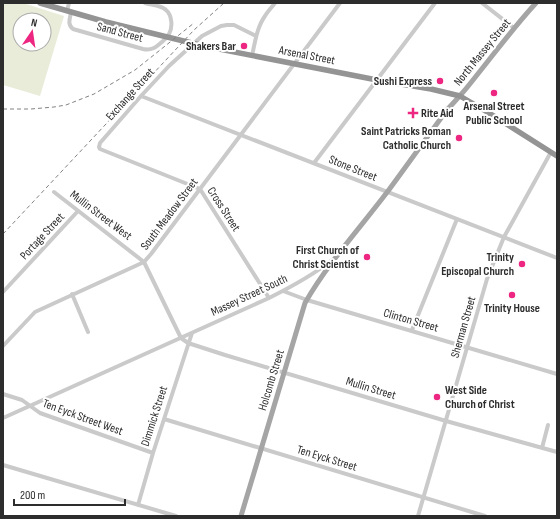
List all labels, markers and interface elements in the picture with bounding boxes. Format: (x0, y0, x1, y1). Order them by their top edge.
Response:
north arrow (12, 12, 52, 52)
street label: North Massey Street (451, 15, 514, 89)
text: N (30, 16, 39, 30)
street label: Sand Street (95, 19, 145, 46)
place label: Shakers Bar (186, 39, 236, 54)
marker: Shakers Bar (239, 41, 249, 51)
street label: Arsenal Street (277, 43, 337, 68)
street label: Exchange Street (103, 65, 158, 124)
place label: Sushi Express (374, 74, 432, 89)
marker: Sushi Express (435, 76, 445, 86)
marker: Arsenal Street Public School (489, 88, 499, 98)
place label: Arsenal Street Public School (463, 99, 524, 128)
place label: Rite Aid (421, 106, 454, 121)
marker: Rite Aid (408, 108, 418, 118)
place label: Saint Patricks Roman Catholic Church (361, 124, 451, 153)
marker: Saint Patricks Roman Catholic Church (454, 133, 464, 143)
street label: Stone Street (326, 152, 380, 185)
street label: South Meadow Street (137, 175, 202, 253)
street label: Cross Street (204, 184, 244, 234)
street label: Mullin Street West (67, 187, 135, 244)
street label: Portage Street (17, 210, 68, 263)
place label: First Church of Christ Scientist (293, 243, 359, 272)
place label: Trinity Episcopal Church (441, 250, 514, 279)
marker: First Church of Christ Scientist (362, 252, 372, 262)
marker: Trinity Episcopal Church (517, 259, 527, 269)
street label: Massey Street South (209, 271, 290, 320)
marker: Trinity House (507, 290, 517, 300)
street label: Sherman Street (448, 294, 479, 360)
place label: Trinity House (484, 301, 540, 316)
street label: Clinton Street (382, 305, 440, 336)
street label: Holcomb Street (255, 348, 288, 412)
street label: Mullin Street (344, 374, 398, 403)
place label: West Side Church of Christ (445, 383, 515, 412)
street label: Dimmick Street (138, 384, 171, 448)
marker: West Side Church of Christ (432, 392, 442, 402)
street label: Ten Eyck Street West (41, 396, 125, 439)
street label: Ten Eyck Street (295, 442, 359, 475)
scale bar (14, 481, 125, 507)
text: 200 m (20, 488, 46, 503)

